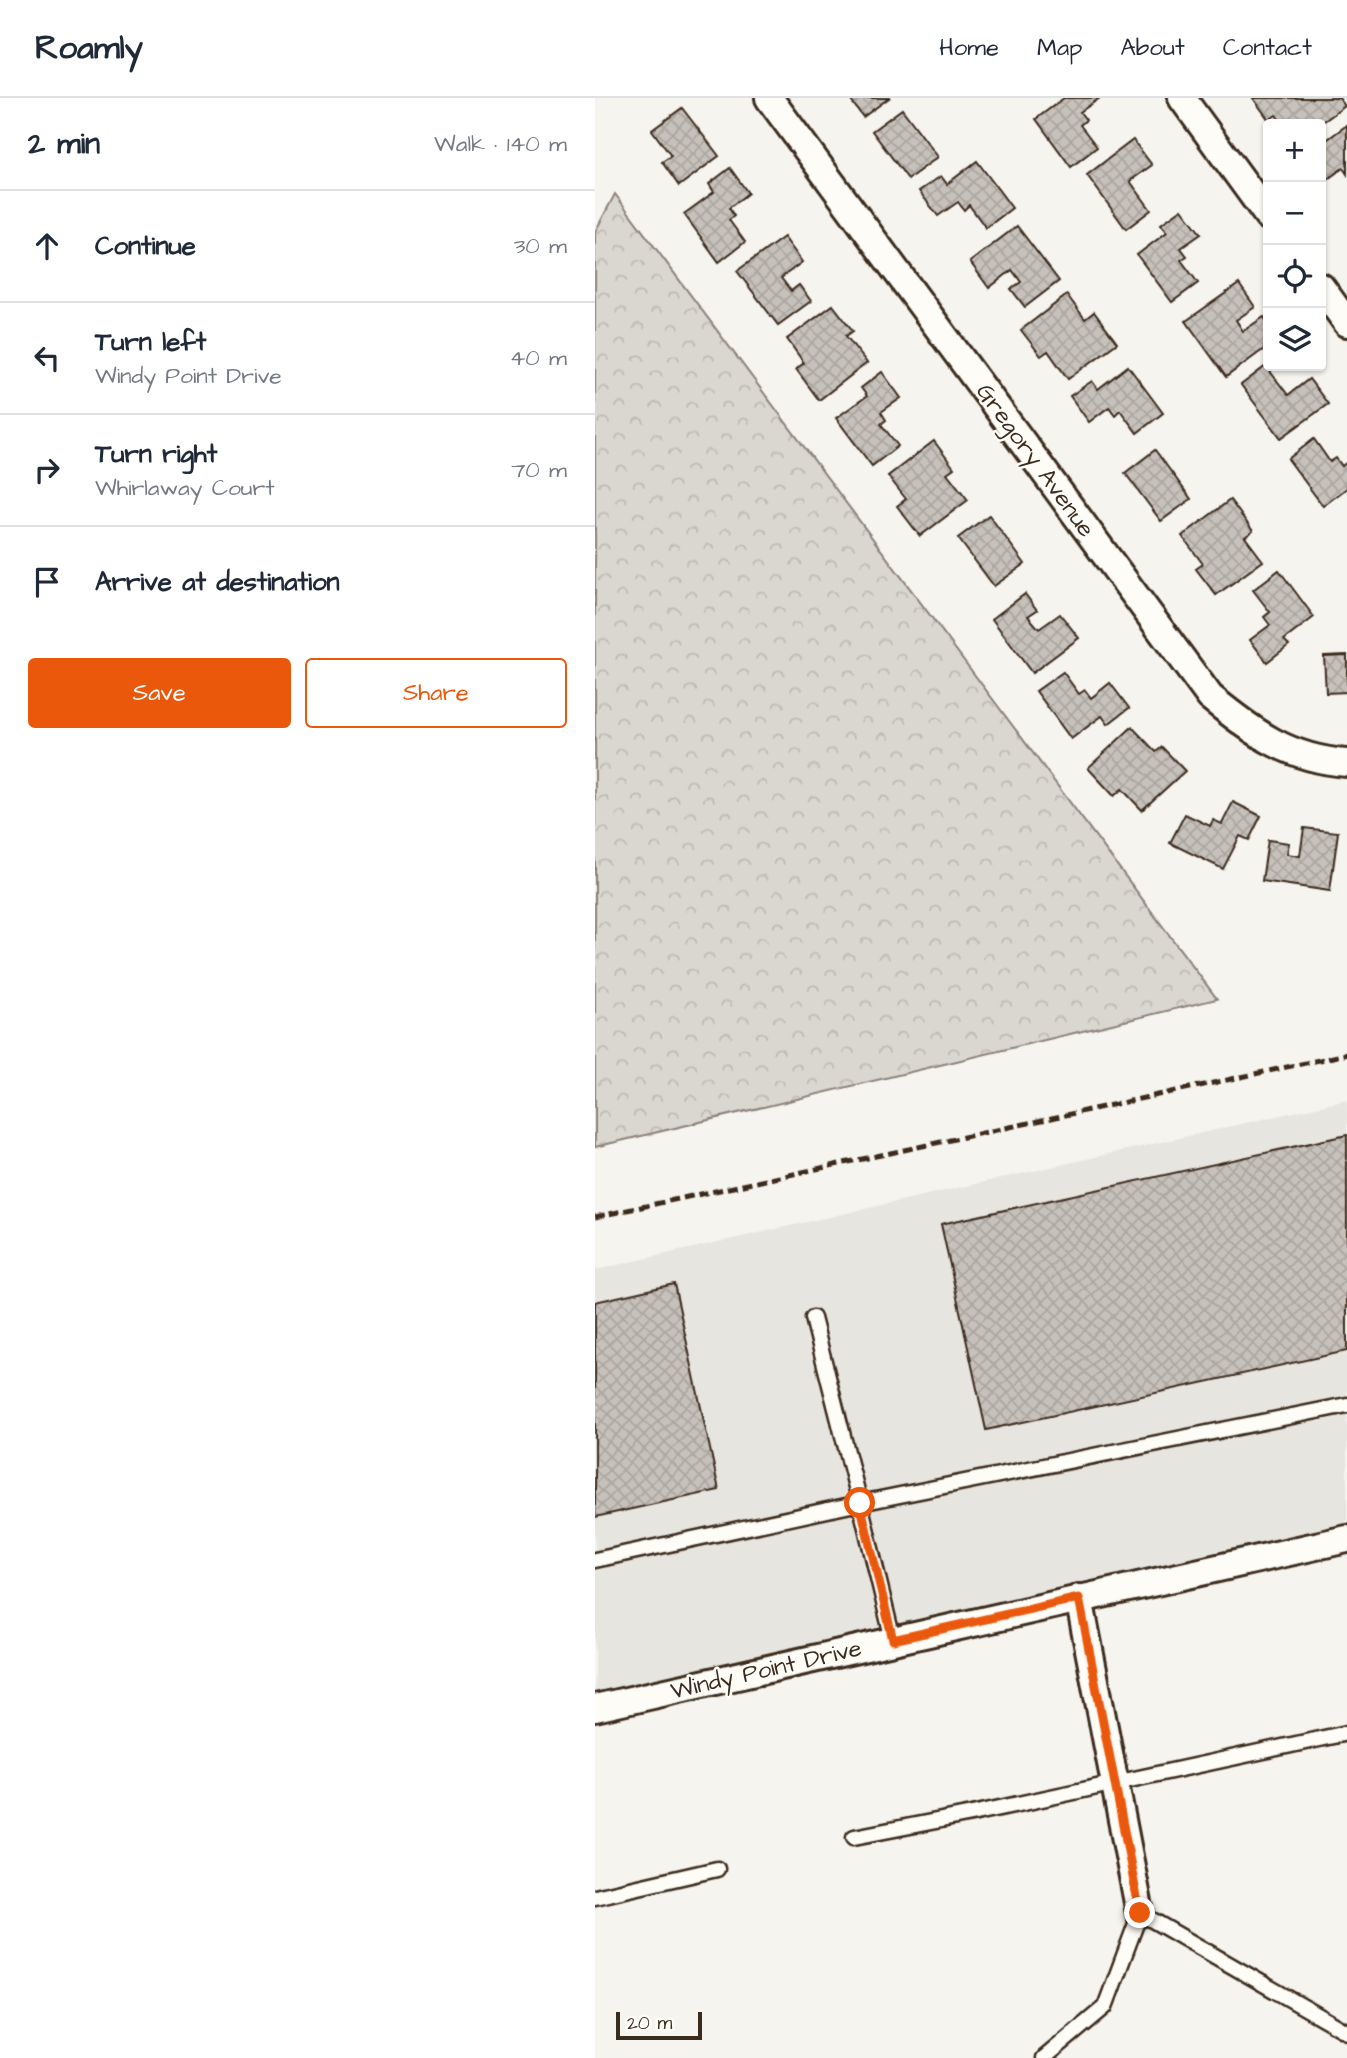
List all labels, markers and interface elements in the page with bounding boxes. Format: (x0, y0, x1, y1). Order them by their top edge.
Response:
text: Roamly (35, 25, 143, 71)
text: Home (939, 31, 999, 65)
text: Map (1037, 31, 1082, 65)
text: About (1120, 31, 1185, 65)
text: Contact (1223, 31, 1312, 65)
map controls (1263, 119, 1326, 371)
button: + (1263, 119, 1326, 182)
text: 2 min (28, 123, 100, 165)
text: Walk · 140 m (434, 128, 567, 160)
button: − (1263, 182, 1326, 245)
icon: ahead (28, 227, 66, 265)
text: Continue (95, 228, 196, 264)
text: 30 m (514, 230, 567, 262)
button: locate (1263, 245, 1326, 308)
button: layers (1263, 308, 1326, 371)
text: Turn left (95, 324, 206, 360)
icon: left (28, 339, 66, 377)
text: 40 m (510, 342, 567, 374)
text: Windy Point Drive (95, 360, 282, 392)
street label: Gregory Avenue (967, 377, 1103, 545)
text: Turn right (95, 436, 217, 472)
icon: right (28, 451, 66, 489)
text: 70 m (511, 454, 567, 486)
text: Whirlaway Court (95, 472, 275, 504)
icon: arrive (28, 563, 66, 601)
text: Arrive at destination (95, 564, 340, 600)
button: Save (28, 658, 291, 728)
button: Share (305, 658, 567, 728)
route start (844, 1487, 875, 1518)
street label: Windy Point Drive (667, 1631, 865, 1709)
route end (1124, 1897, 1155, 1928)
scale bar (616, 2009, 702, 2041)
text: 20 m (627, 2010, 672, 2037)

